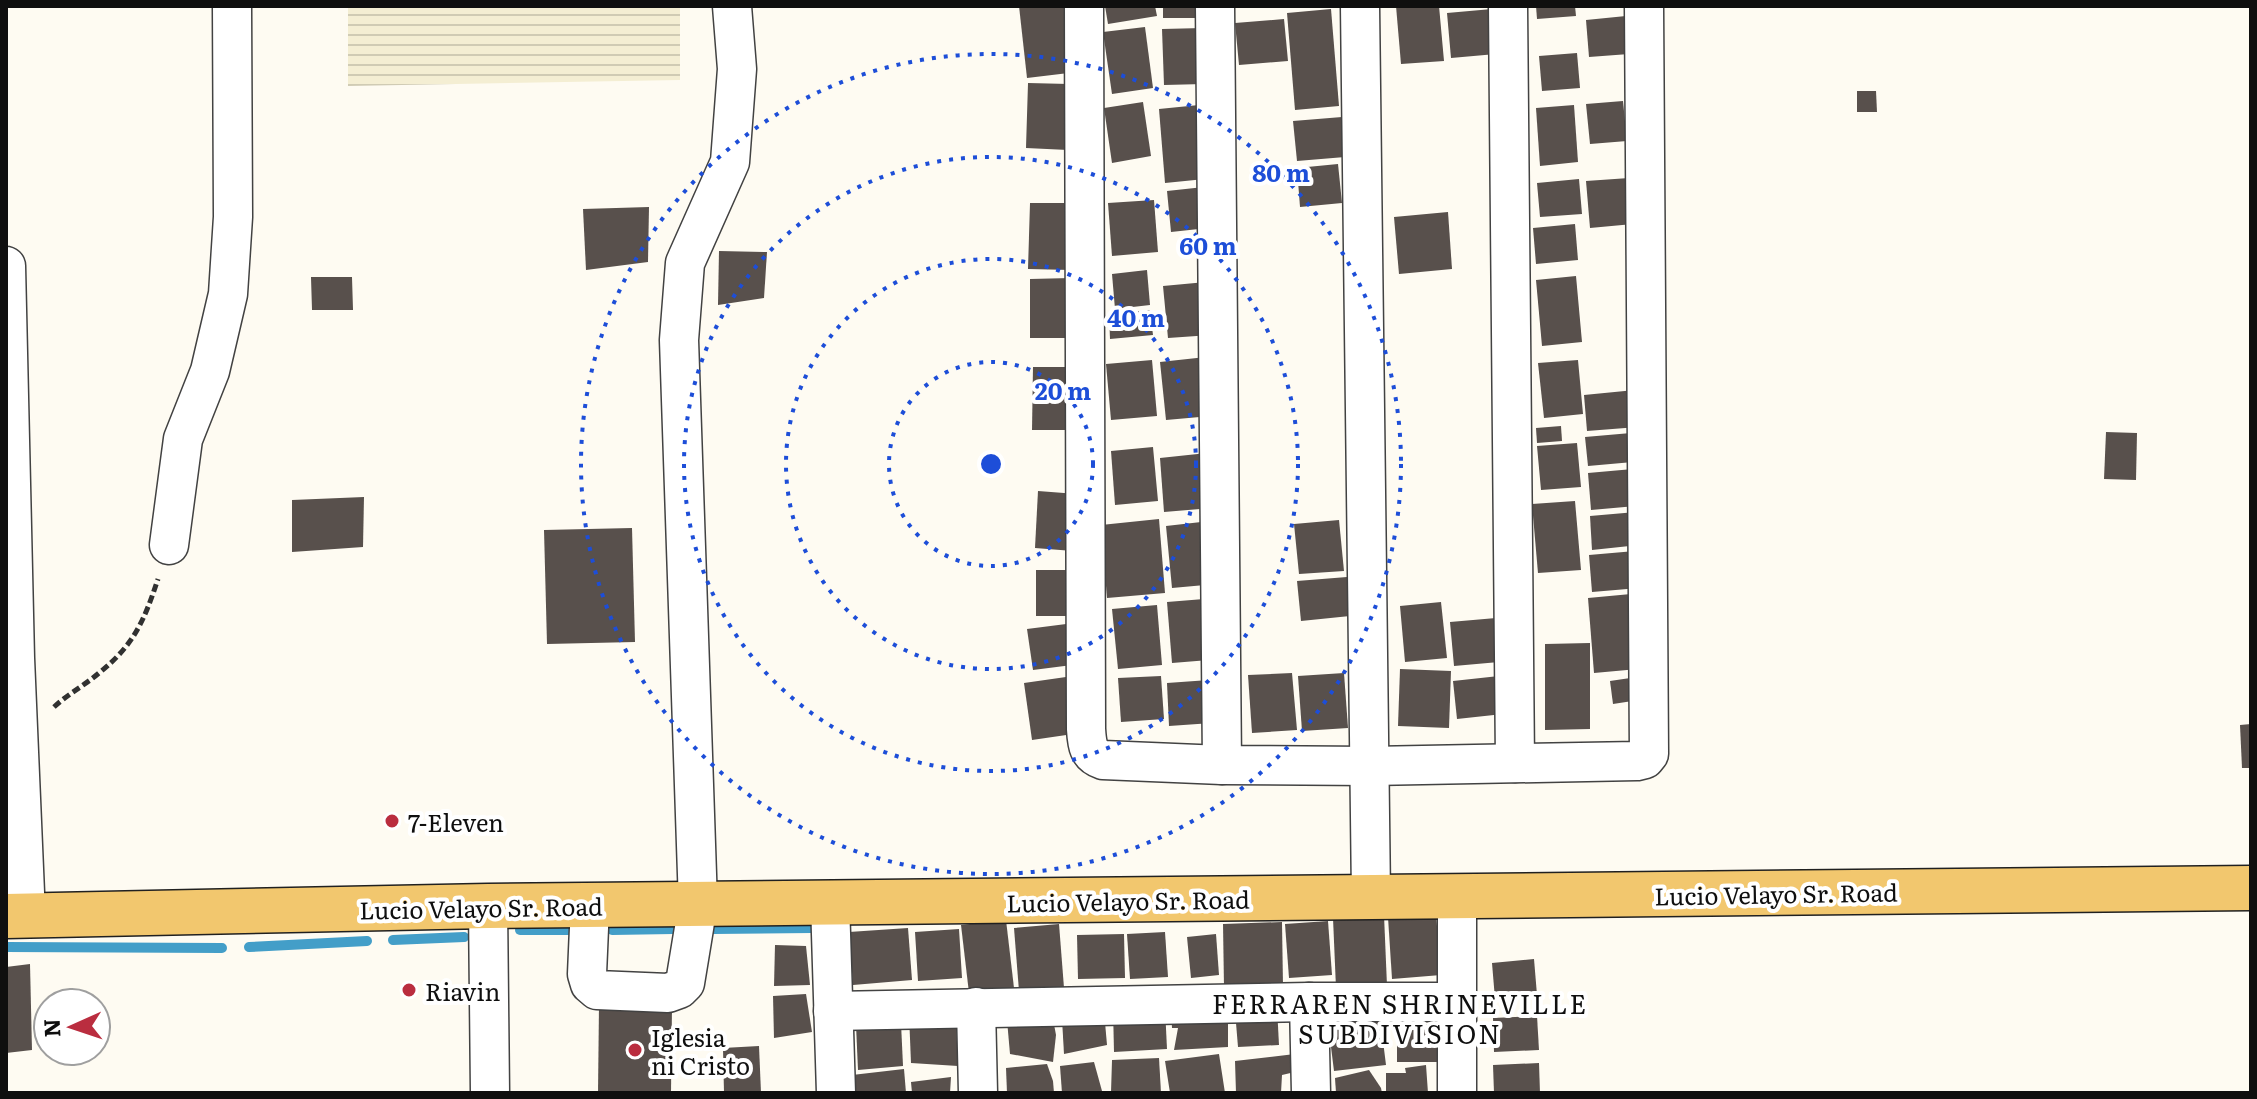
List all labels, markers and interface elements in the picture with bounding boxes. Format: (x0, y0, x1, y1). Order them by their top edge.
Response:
text: 80 m (1252, 154, 1310, 189)
text: 60 m (1179, 227, 1237, 262)
text: 40 m (1107, 299, 1165, 334)
text: 20 m (1035, 372, 1091, 407)
centre of rings (977, 450, 1005, 478)
place label: 7-Eleven (408, 804, 504, 839)
marker: 7-Eleven (383, 812, 401, 830)
street label: Lucio Velayo Sr. Road (1654, 873, 1898, 913)
street label: Lucio Velayo Sr. Road (1006, 880, 1250, 920)
street label: Lucio Velayo Sr. Road (359, 887, 603, 927)
place label: Riavin (425, 973, 501, 1008)
marker: Riavin (400, 981, 418, 999)
district label: FERRAREN SHRINEVILLE SUBDIVISION (1212, 983, 1588, 1052)
north arrow (32, 987, 112, 1067)
text: N (34, 1018, 67, 1038)
place label: Iglesia ni Cristo (651, 1019, 750, 1082)
marker: Iglesia ni Cristo (626, 1041, 644, 1059)

